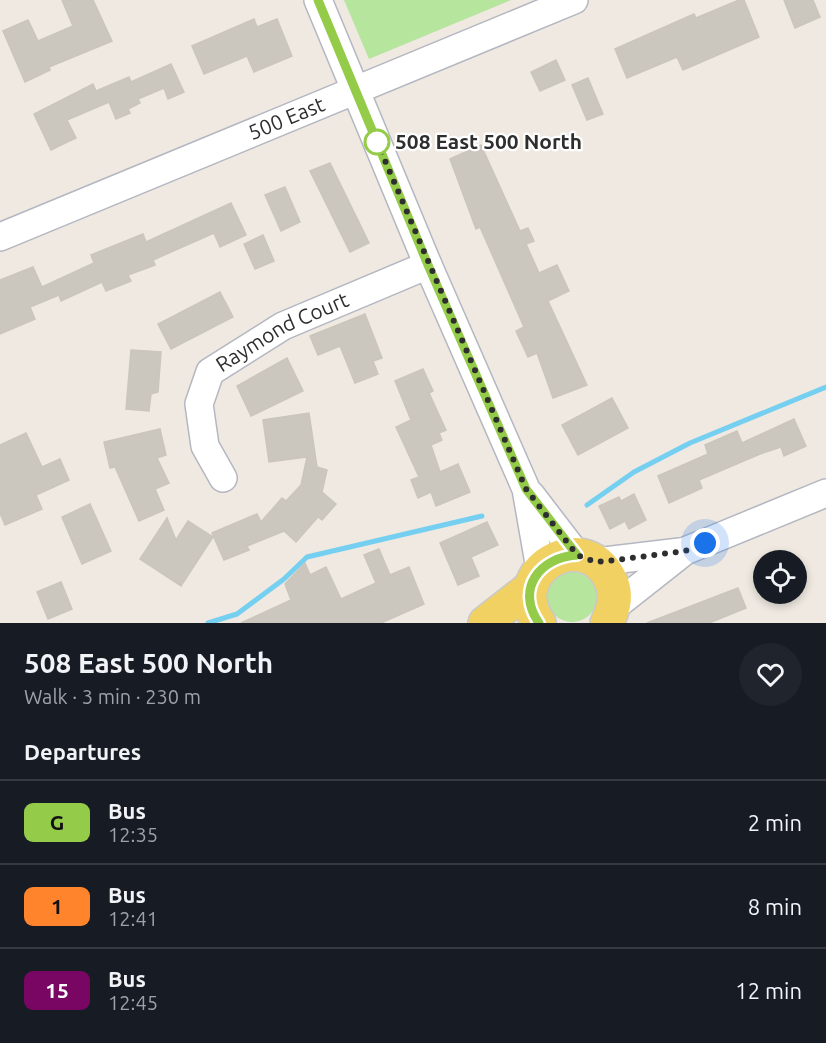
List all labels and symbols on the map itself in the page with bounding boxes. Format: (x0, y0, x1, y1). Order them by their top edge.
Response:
street label: 500 East (244, 91, 328, 144)
marker: 508 East 500 North (364, 129, 390, 155)
place label: 508 East 500 North (395, 129, 582, 153)
street label: Raymond Court (211, 287, 352, 376)
your location (690, 528, 720, 558)

